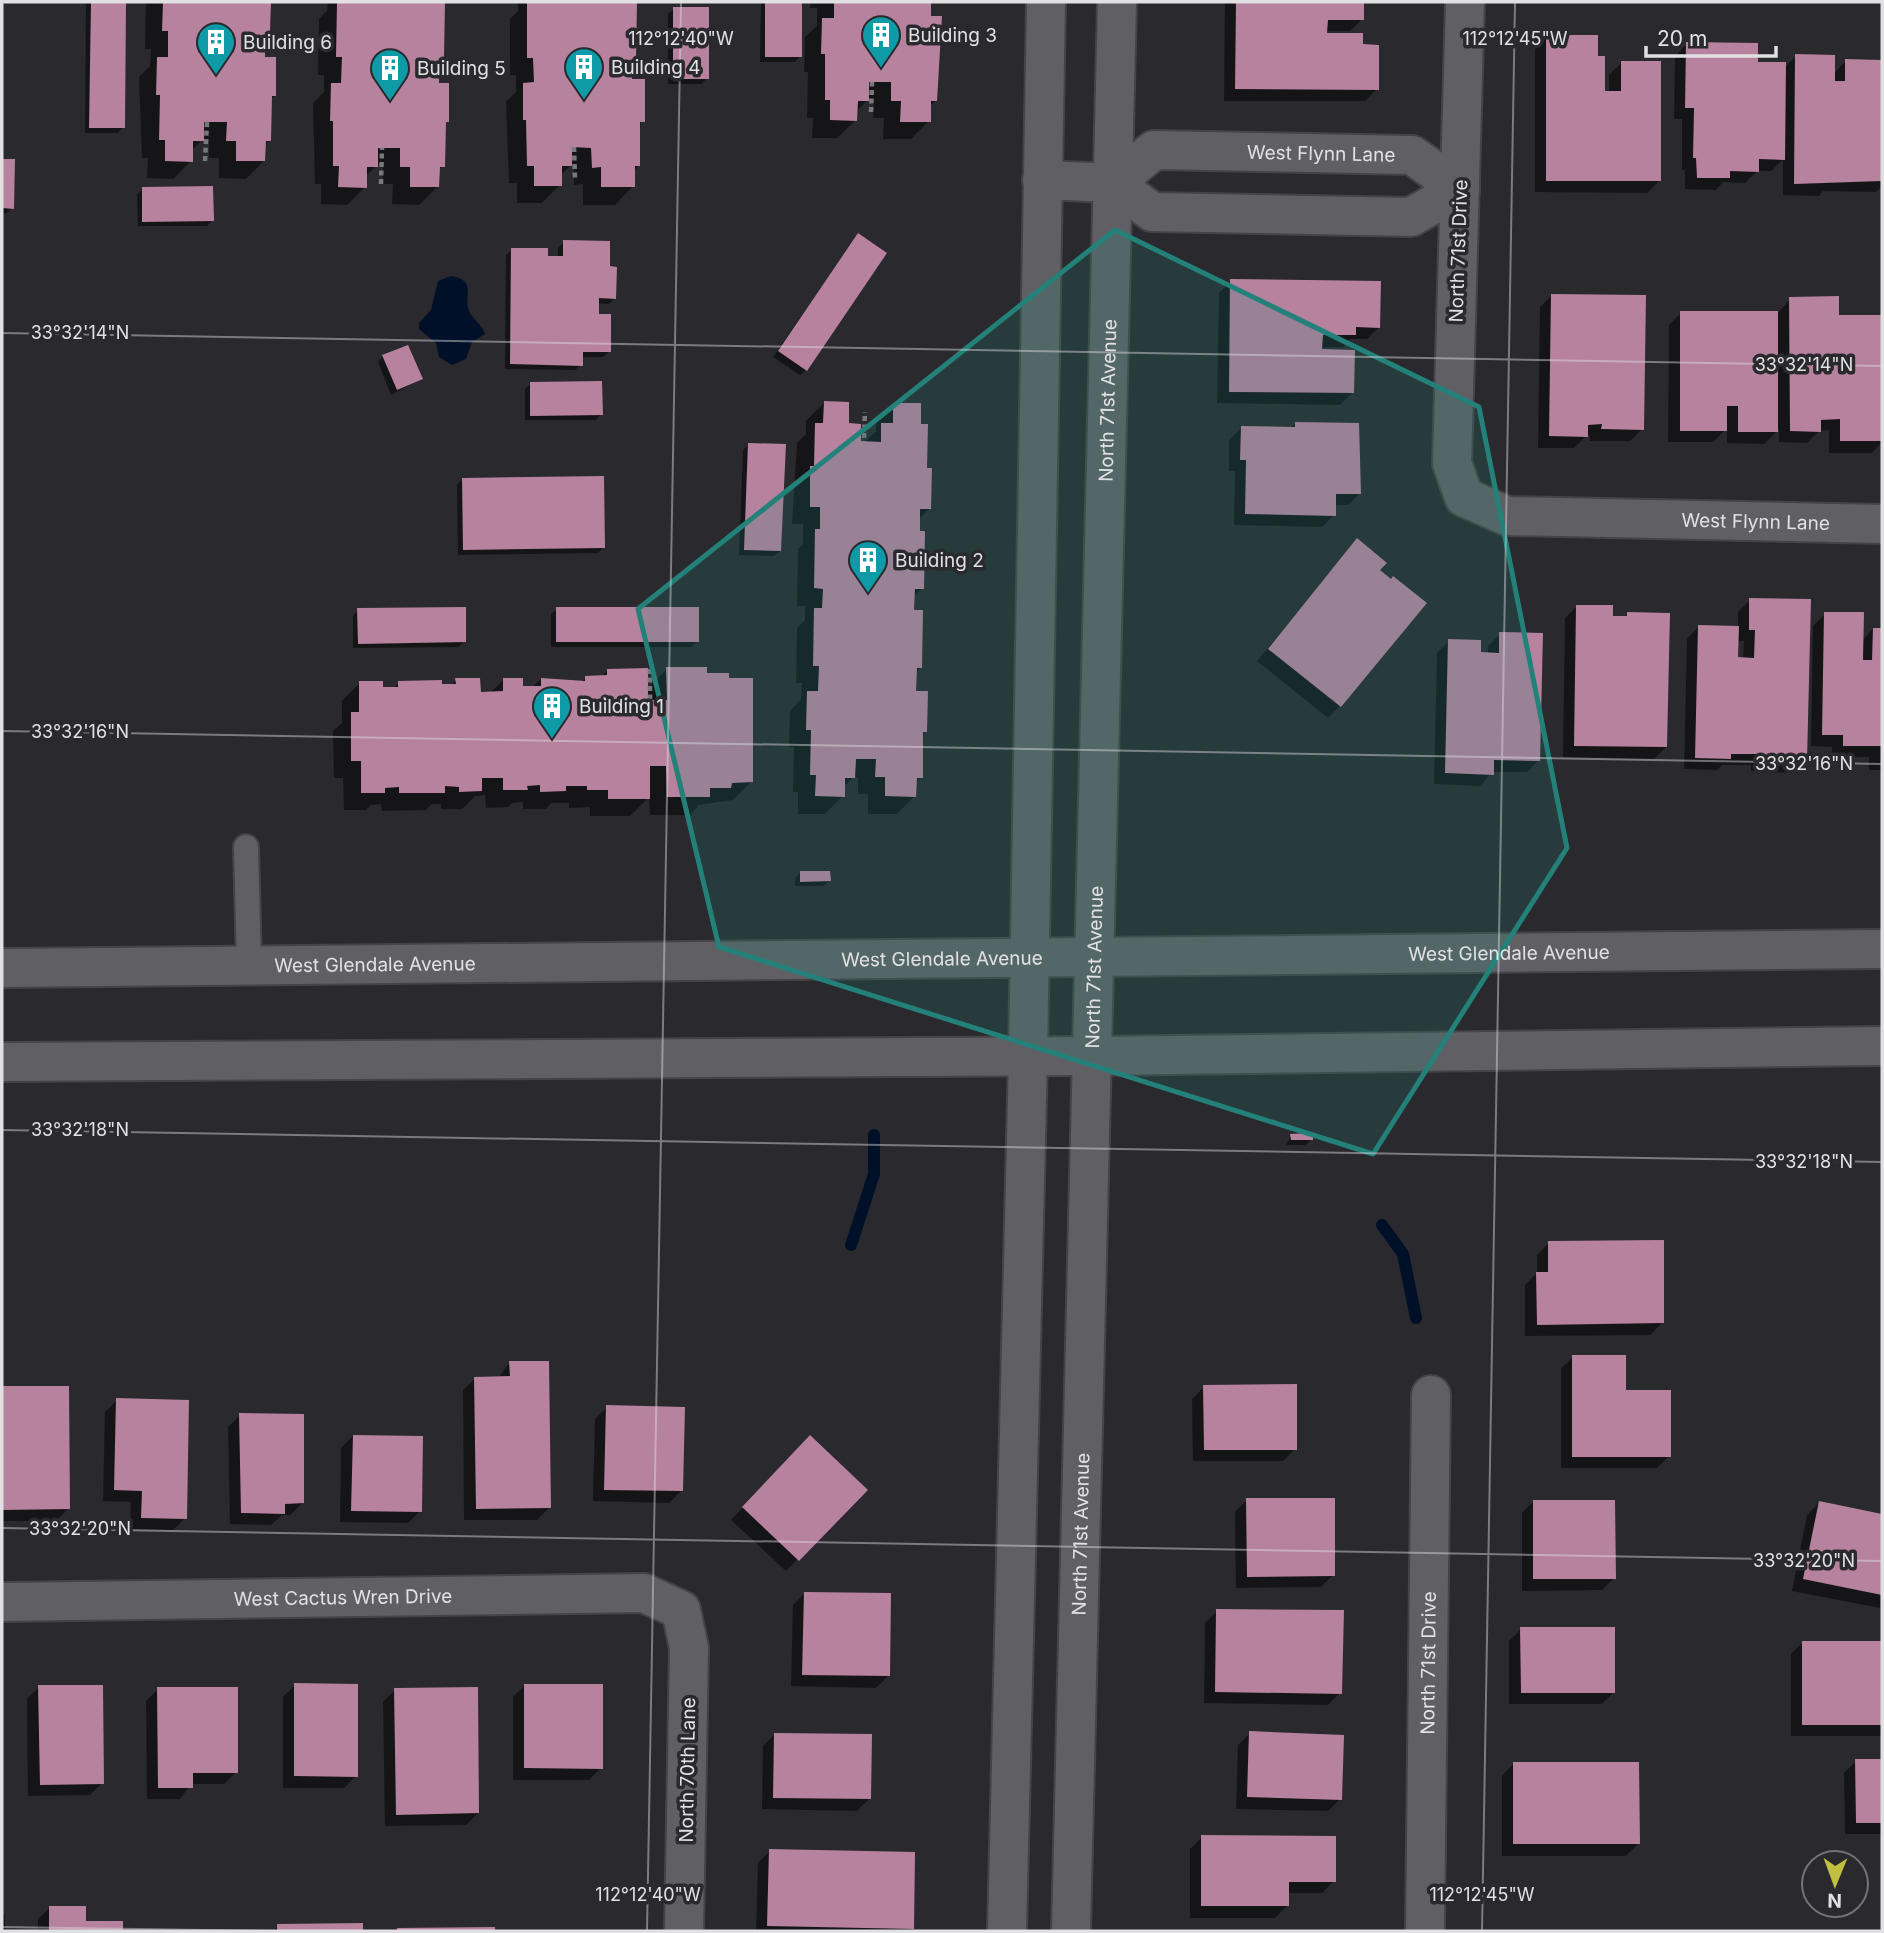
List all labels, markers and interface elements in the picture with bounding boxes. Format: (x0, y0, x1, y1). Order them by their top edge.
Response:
building icon: Building 3 (860, 14, 902, 69)
scale bar (1646, 14, 1776, 58)
building icon: Building 6 (195, 21, 237, 76)
place label: Building 3 (908, 24, 997, 47)
text: 20 m (1657, 26, 1707, 51)
text: 112°12'40"W (628, 28, 734, 49)
text: 112°12'45"W (1462, 28, 1568, 49)
place label: Building 6 (243, 31, 332, 54)
building icon: Building 4 (563, 46, 605, 101)
building icon: Building 5 (369, 47, 411, 102)
place label: Building 4 (611, 56, 701, 79)
place label: Building 5 (417, 57, 506, 80)
street label: West Flynn Lane (1247, 141, 1396, 167)
street label: North 71st Drive (1445, 179, 1472, 323)
street label: North 71st Avenue (1095, 319, 1121, 482)
text: 33°32'14"N (31, 322, 129, 343)
text: 33°32'14"N (1755, 354, 1853, 375)
street label: West Flynn Lane (1681, 509, 1830, 535)
building icon: Building 2 (847, 539, 889, 594)
place label: Building 2 (895, 549, 984, 572)
building icon: Building 1 (531, 685, 573, 740)
place label: Building 1 (579, 695, 664, 718)
text: 33°32'16"N (31, 721, 129, 742)
text: 33°32'16"N (1755, 753, 1853, 774)
street label: North 71st Avenue (1081, 886, 1108, 1049)
street label: West Glendale Avenue (1408, 941, 1610, 966)
street label: West Glendale Avenue (841, 946, 1043, 972)
street label: West Glendale Avenue (274, 952, 476, 977)
text: 33°32'18"N (31, 1119, 129, 1140)
text: 33°32'18"N (1755, 1151, 1853, 1172)
street label: North 71st Avenue (1068, 1452, 1094, 1616)
text: 33°32'20"N (29, 1518, 131, 1539)
text: 33°32'20"N (1753, 1550, 1855, 1571)
street label: West Cactus Wren Drive (234, 1585, 452, 1611)
street label: North 71st Drive (1416, 1591, 1441, 1735)
street label: North 70th Lane (675, 1697, 700, 1843)
north arrow (1800, 1849, 1870, 1919)
text: 112°12'40"W (595, 1884, 701, 1905)
text: 112°12'45"W (1429, 1884, 1535, 1905)
text: N (1827, 1889, 1842, 1912)

